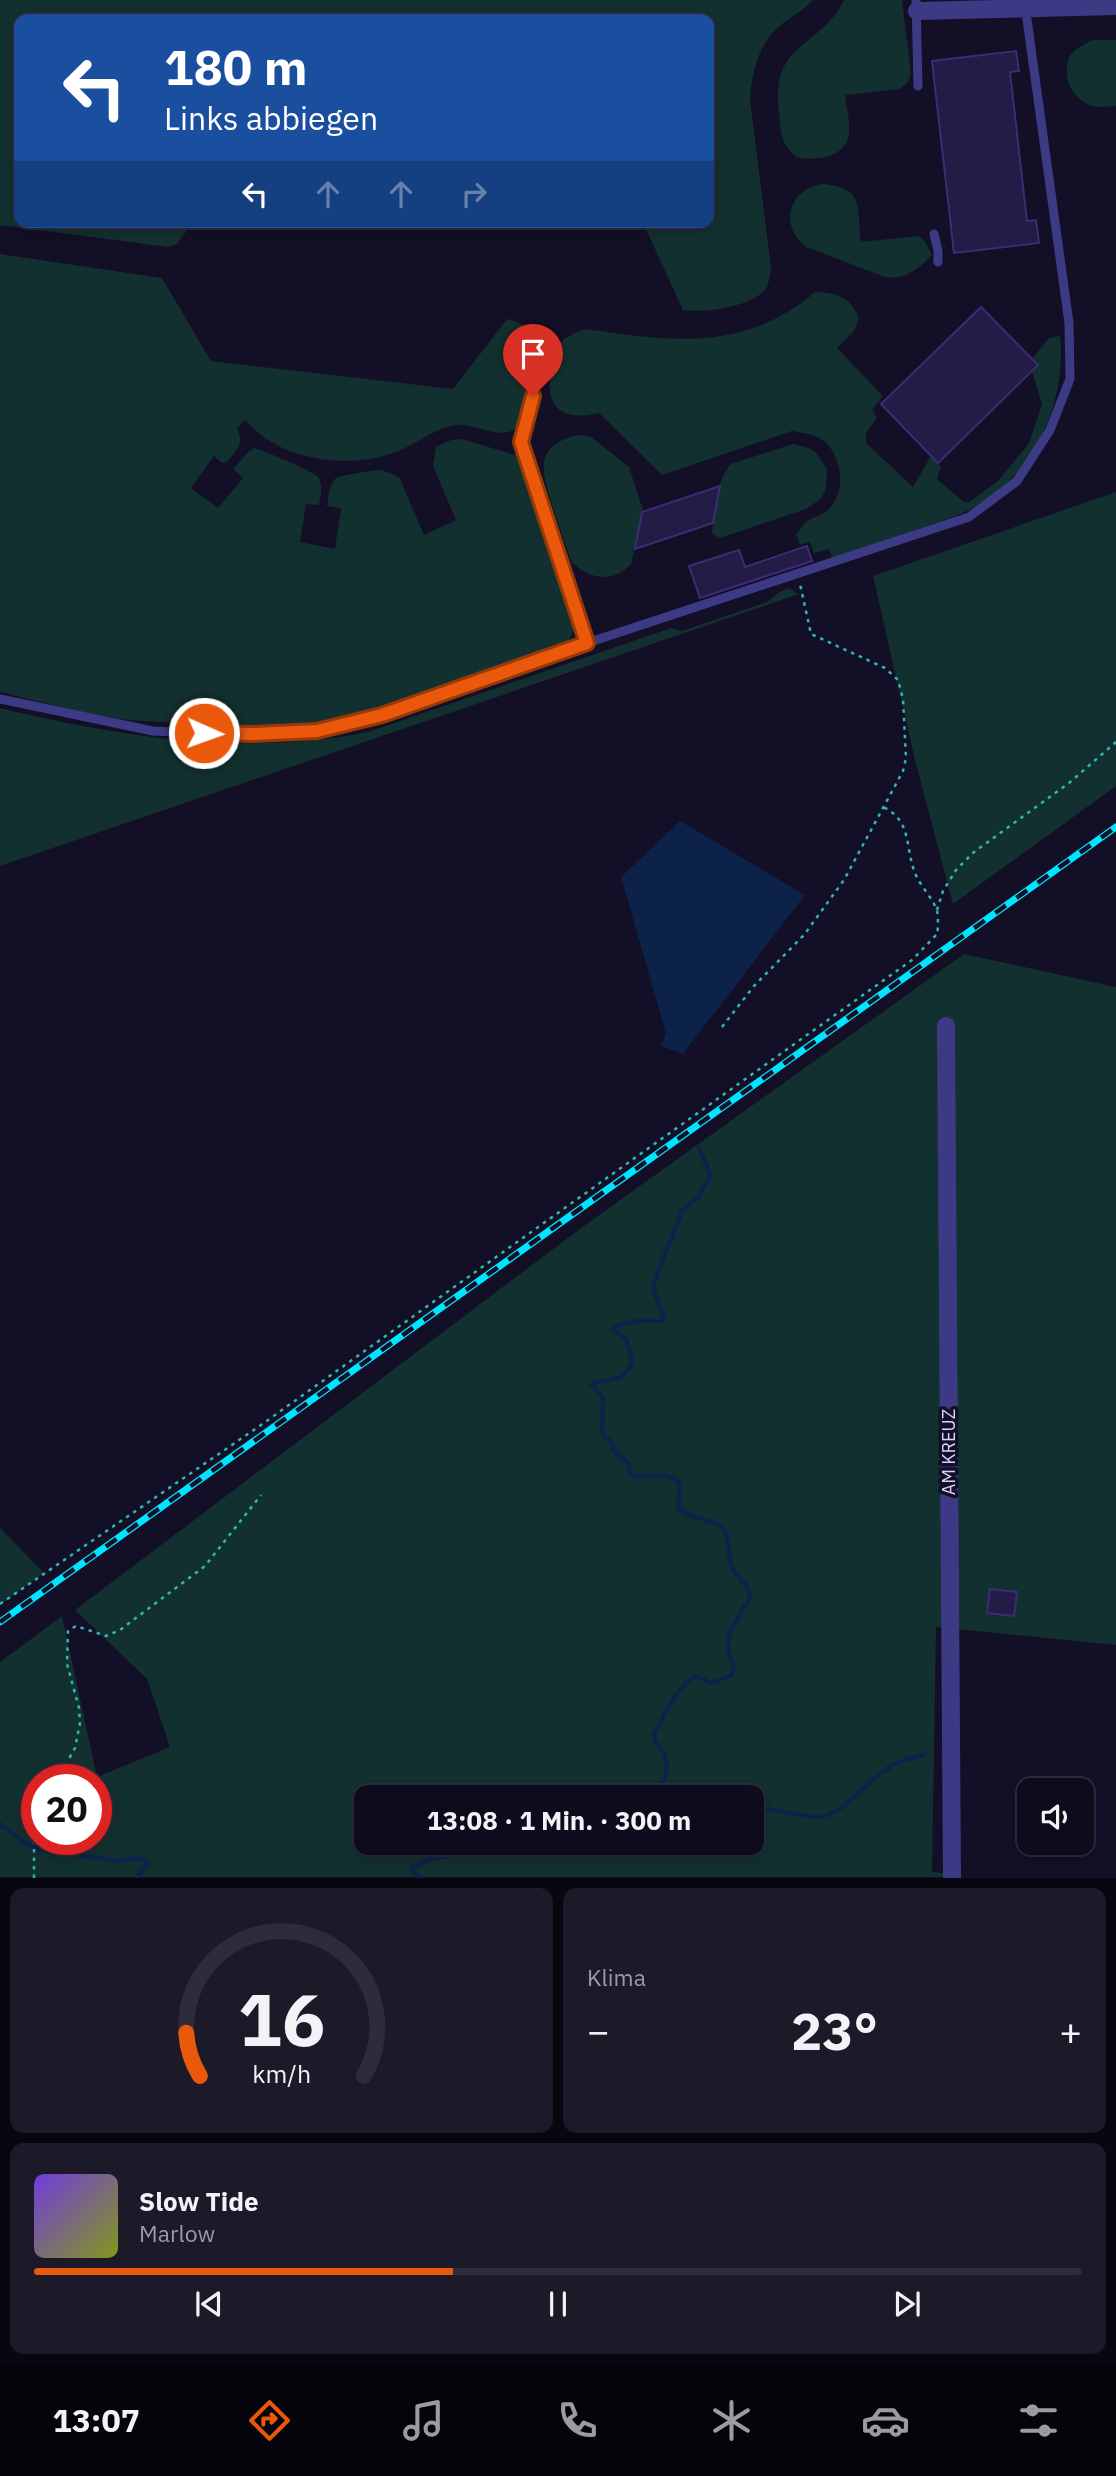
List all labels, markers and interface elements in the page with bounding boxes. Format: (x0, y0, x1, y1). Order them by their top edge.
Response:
text: 180 m (164, 35, 308, 98)
icon: left (49, 42, 140, 133)
text: Links abbiegen (164, 97, 378, 139)
icon: left (236, 175, 274, 213)
icon: ahead (309, 175, 347, 213)
icon: ahead (382, 175, 420, 213)
icon: right (455, 175, 493, 213)
pin (503, 324, 563, 396)
icon: arrive (514, 335, 552, 373)
position arrow (167, 696, 241, 770)
street label: AM KREUZ (937, 1409, 960, 1495)
speed limit sign: 20 (21, 1764, 112, 1855)
map controls (1017, 1778, 1094, 1855)
button: sound (1017, 1778, 1094, 1855)
text: 13:08 · 1 Min. · 300 m (427, 1803, 691, 1837)
text: Klima (587, 1962, 646, 1992)
text: 16 (238, 1972, 325, 2067)
text: 23° (791, 1997, 878, 2064)
text: − (587, 2006, 610, 2055)
text: + (1059, 2006, 1082, 2055)
text: km/h (252, 2057, 311, 2090)
text: Slow Tide (139, 2184, 259, 2218)
text: Marlow (139, 2218, 215, 2248)
icon: previous (190, 2285, 228, 2323)
icon: pause (539, 2285, 577, 2323)
icon: next (888, 2285, 926, 2323)
icon: directions (245, 2396, 294, 2445)
icon: music (399, 2396, 448, 2445)
icon: phone (553, 2396, 602, 2445)
icon: climate (707, 2396, 756, 2445)
icon: car (861, 2396, 910, 2445)
icon: filters (1014, 2396, 1063, 2445)
text: 13:07 (52, 2399, 140, 2441)

